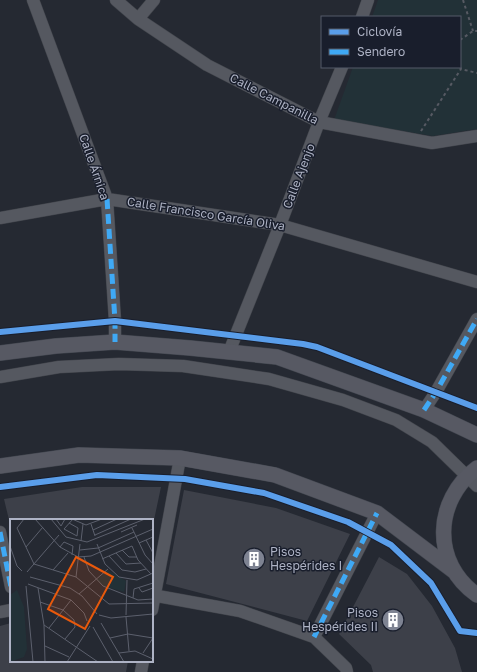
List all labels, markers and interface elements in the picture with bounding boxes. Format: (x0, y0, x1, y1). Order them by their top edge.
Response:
legend (321, 16, 461, 68)
text: Ciclovía (357, 24, 402, 39)
text: Sendero (357, 44, 405, 59)
street label: Calle Campanilla (227, 70, 321, 127)
street label: Calle Árnica (76, 132, 113, 202)
street label: Calle Ajenjo (279, 141, 318, 210)
street label: Calle Francisco García Oliva (126, 194, 286, 233)
inset map (10, 519, 153, 662)
place label: Pisos Hespérides I (270, 544, 342, 573)
building icon: Pisos Hespérides I (241, 546, 267, 572)
place label: Pisos Hespérides II (302, 605, 378, 634)
building icon: Pisos Hespérides II (380, 607, 406, 633)

